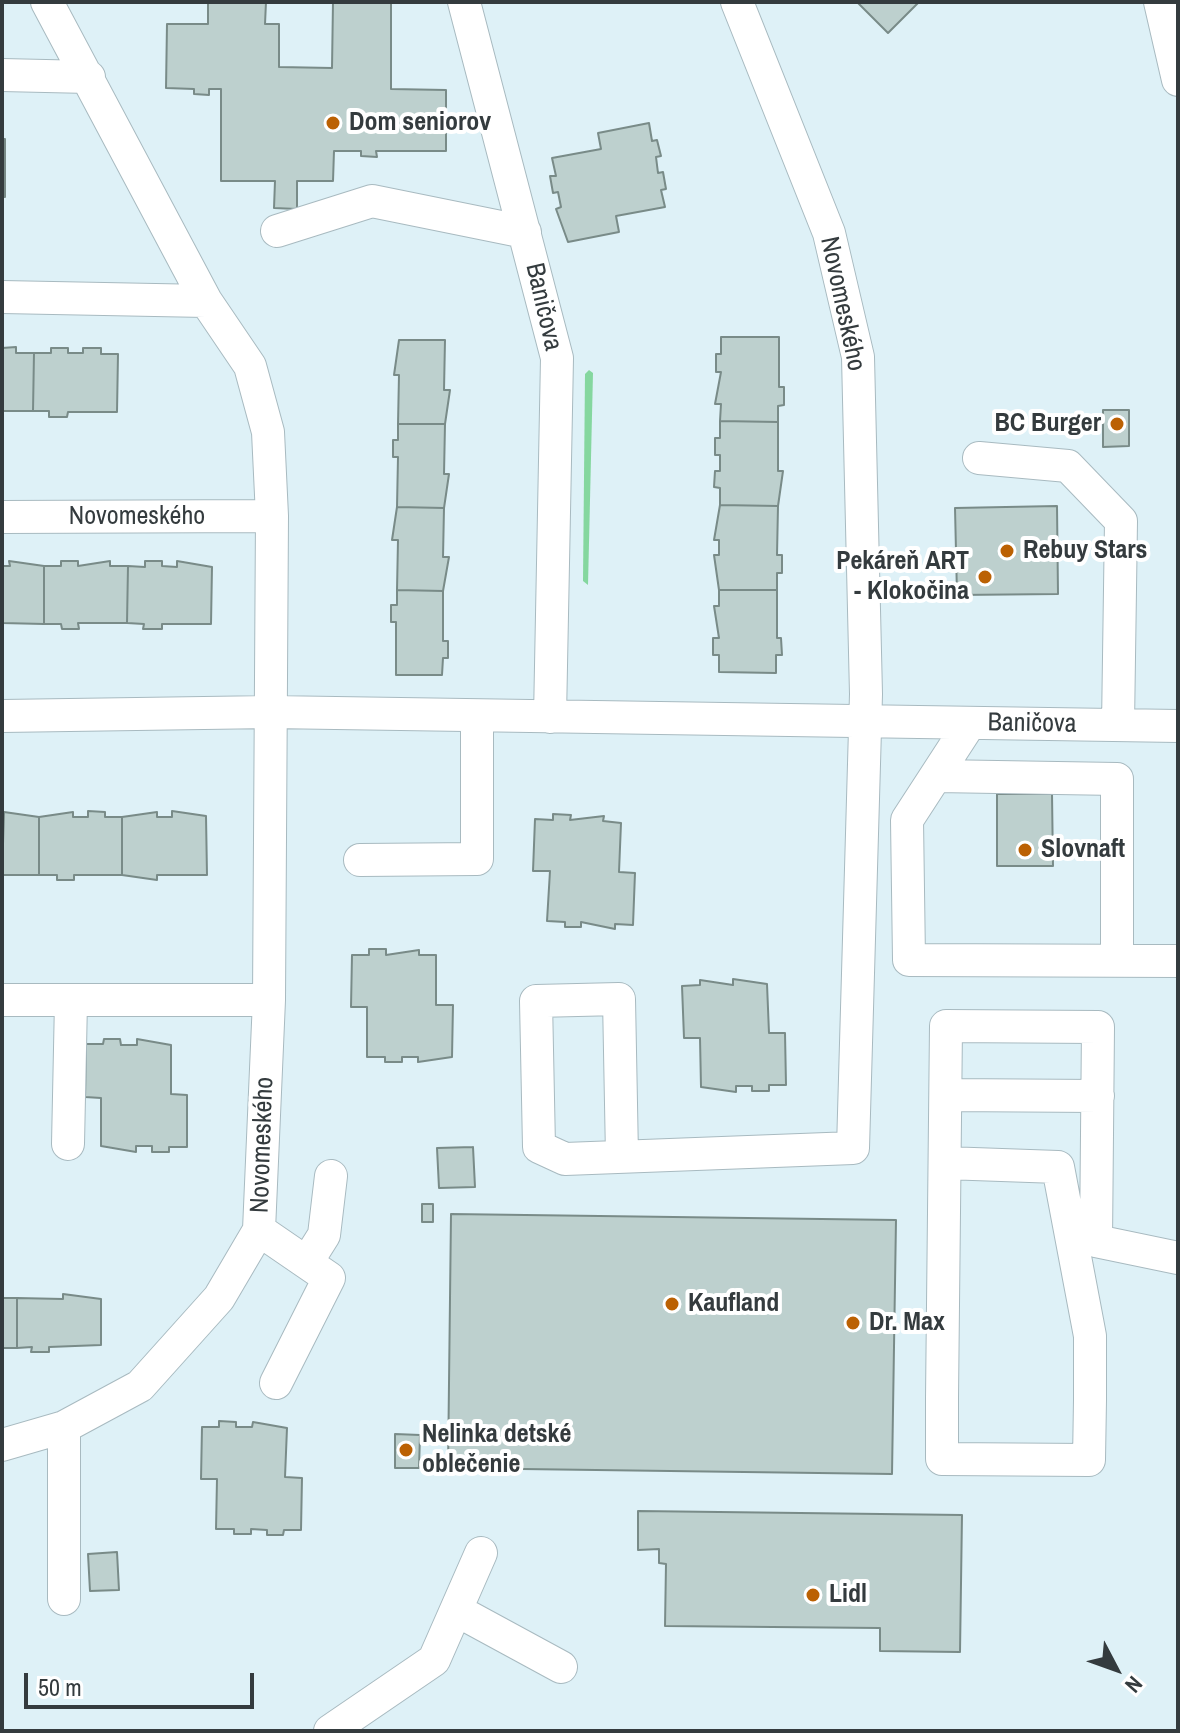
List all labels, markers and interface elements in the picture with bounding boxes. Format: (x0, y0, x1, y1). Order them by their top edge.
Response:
place label: Dom seniorov (349, 107, 491, 139)
marker: Dom seniorov (324, 114, 342, 132)
street label: Novomeského (813, 234, 871, 374)
street label: Baničova (518, 260, 568, 354)
place label: BC Burger (994, 408, 1101, 440)
marker: BC Burger (1108, 415, 1126, 433)
street label: Novomeského (69, 501, 205, 533)
place label: Rebuy Stars (1023, 535, 1147, 567)
marker: Rebuy Stars (998, 542, 1016, 560)
place label: Pekáreň ART - Klokočina (836, 546, 969, 608)
marker: Pekáreň ART - Klokočina (976, 568, 994, 586)
street label: Baničova (987, 708, 1077, 740)
place label: Slovnaft (1041, 834, 1125, 866)
marker: Slovnaft (1016, 841, 1034, 859)
street label: Novomeského (245, 1076, 281, 1214)
place label: Kaufland (688, 1288, 779, 1320)
marker: Kaufland (663, 1295, 681, 1313)
place label: Dr. Max (869, 1307, 945, 1339)
marker: Dr. Max (844, 1314, 862, 1332)
place label: Nelinka detské oblečenie (422, 1419, 571, 1480)
marker: Nelinka detské oblečenie (397, 1441, 415, 1459)
place label: Lidl (829, 1579, 867, 1611)
marker: Lidl (804, 1586, 822, 1604)
north arrow (1076, 1629, 1156, 1709)
scale bar (28, 1657, 258, 1707)
text: N (1119, 1670, 1150, 1700)
text: 50 m (38, 1671, 82, 1703)

